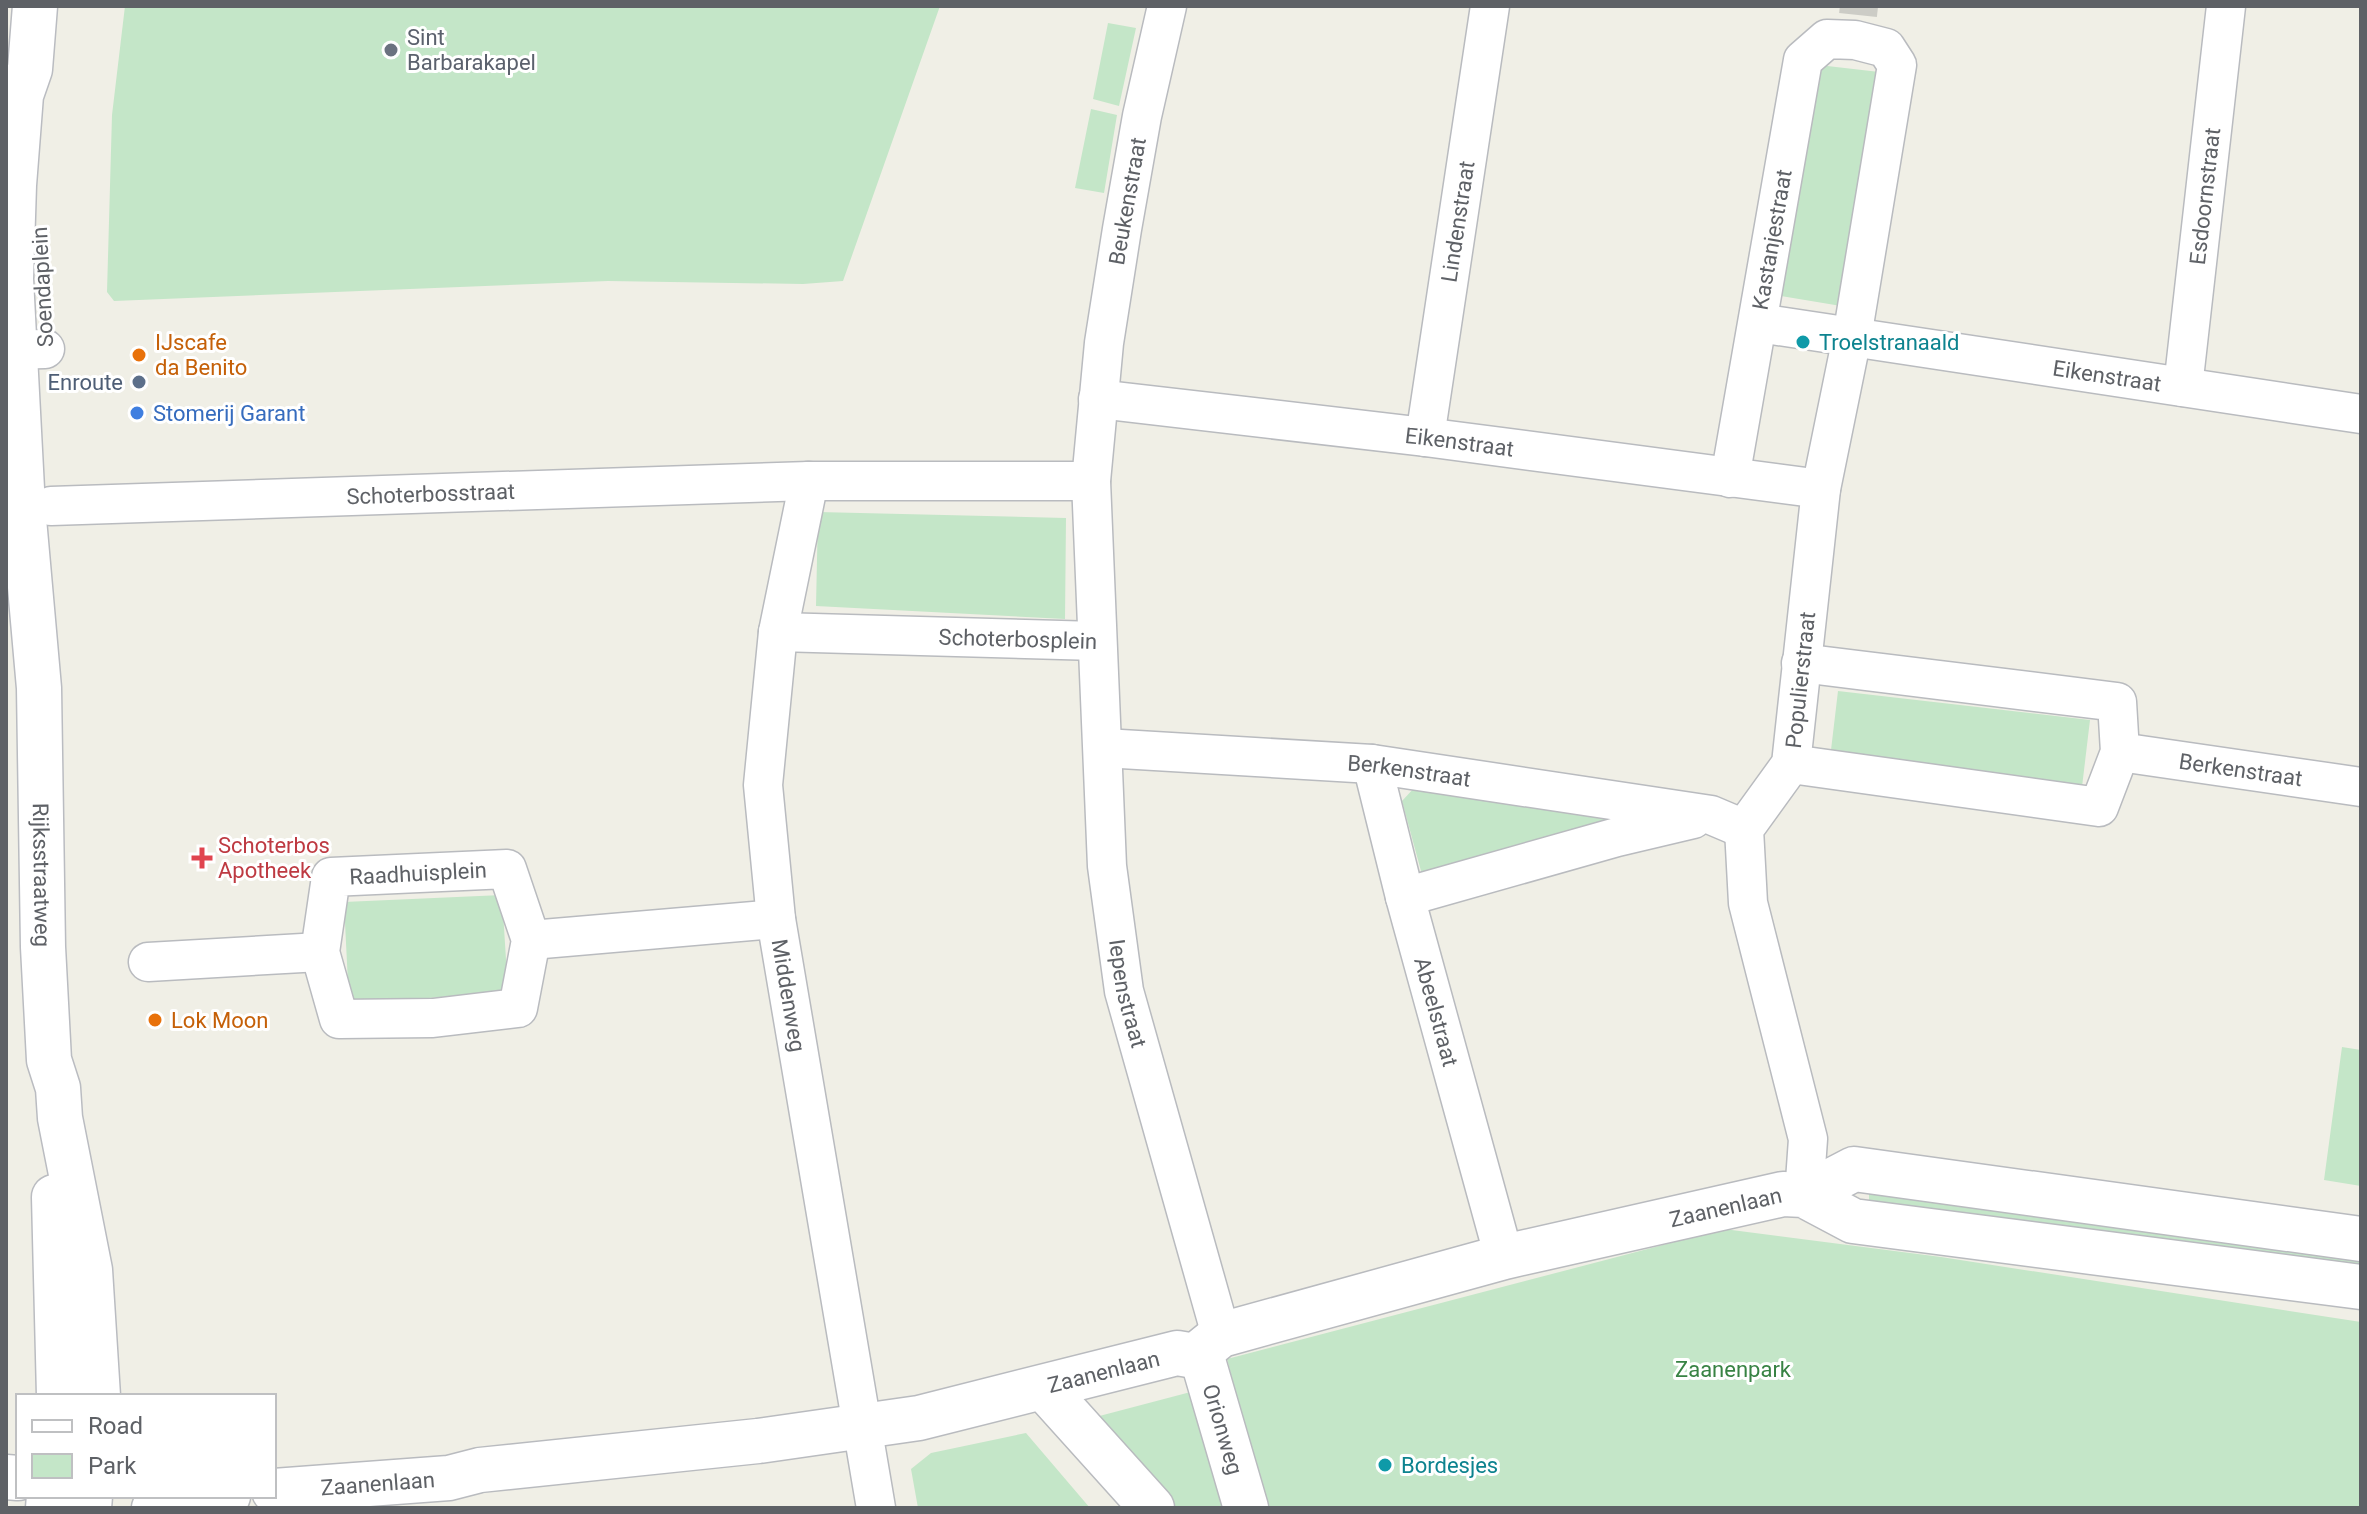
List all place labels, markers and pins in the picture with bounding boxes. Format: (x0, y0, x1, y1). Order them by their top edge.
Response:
place label: Sint Barbarakapel (407, 25, 536, 75)
marker: Sint Barbarakapel (382, 41, 400, 59)
place label: IJscafe da Benito (155, 330, 247, 380)
place label: Troelstranaald (1819, 330, 1960, 355)
marker: Troelstranaald (1794, 333, 1812, 351)
marker: IJscafe da Benito (130, 346, 148, 364)
place label: Enroute (48, 370, 123, 395)
marker: Enroute (130, 373, 148, 391)
place label: Stomerij Garant (153, 401, 305, 426)
marker: Stomerij Garant (128, 404, 146, 422)
place label: Schoterbos Apotheek (218, 833, 330, 883)
marker: Schoterbos Apotheek (193, 849, 211, 867)
place label: Lok Moon (171, 1008, 268, 1033)
marker: Lok Moon (146, 1011, 164, 1029)
place label: Bordesjes (1401, 1453, 1498, 1478)
marker: Bordesjes (1376, 1456, 1394, 1474)

